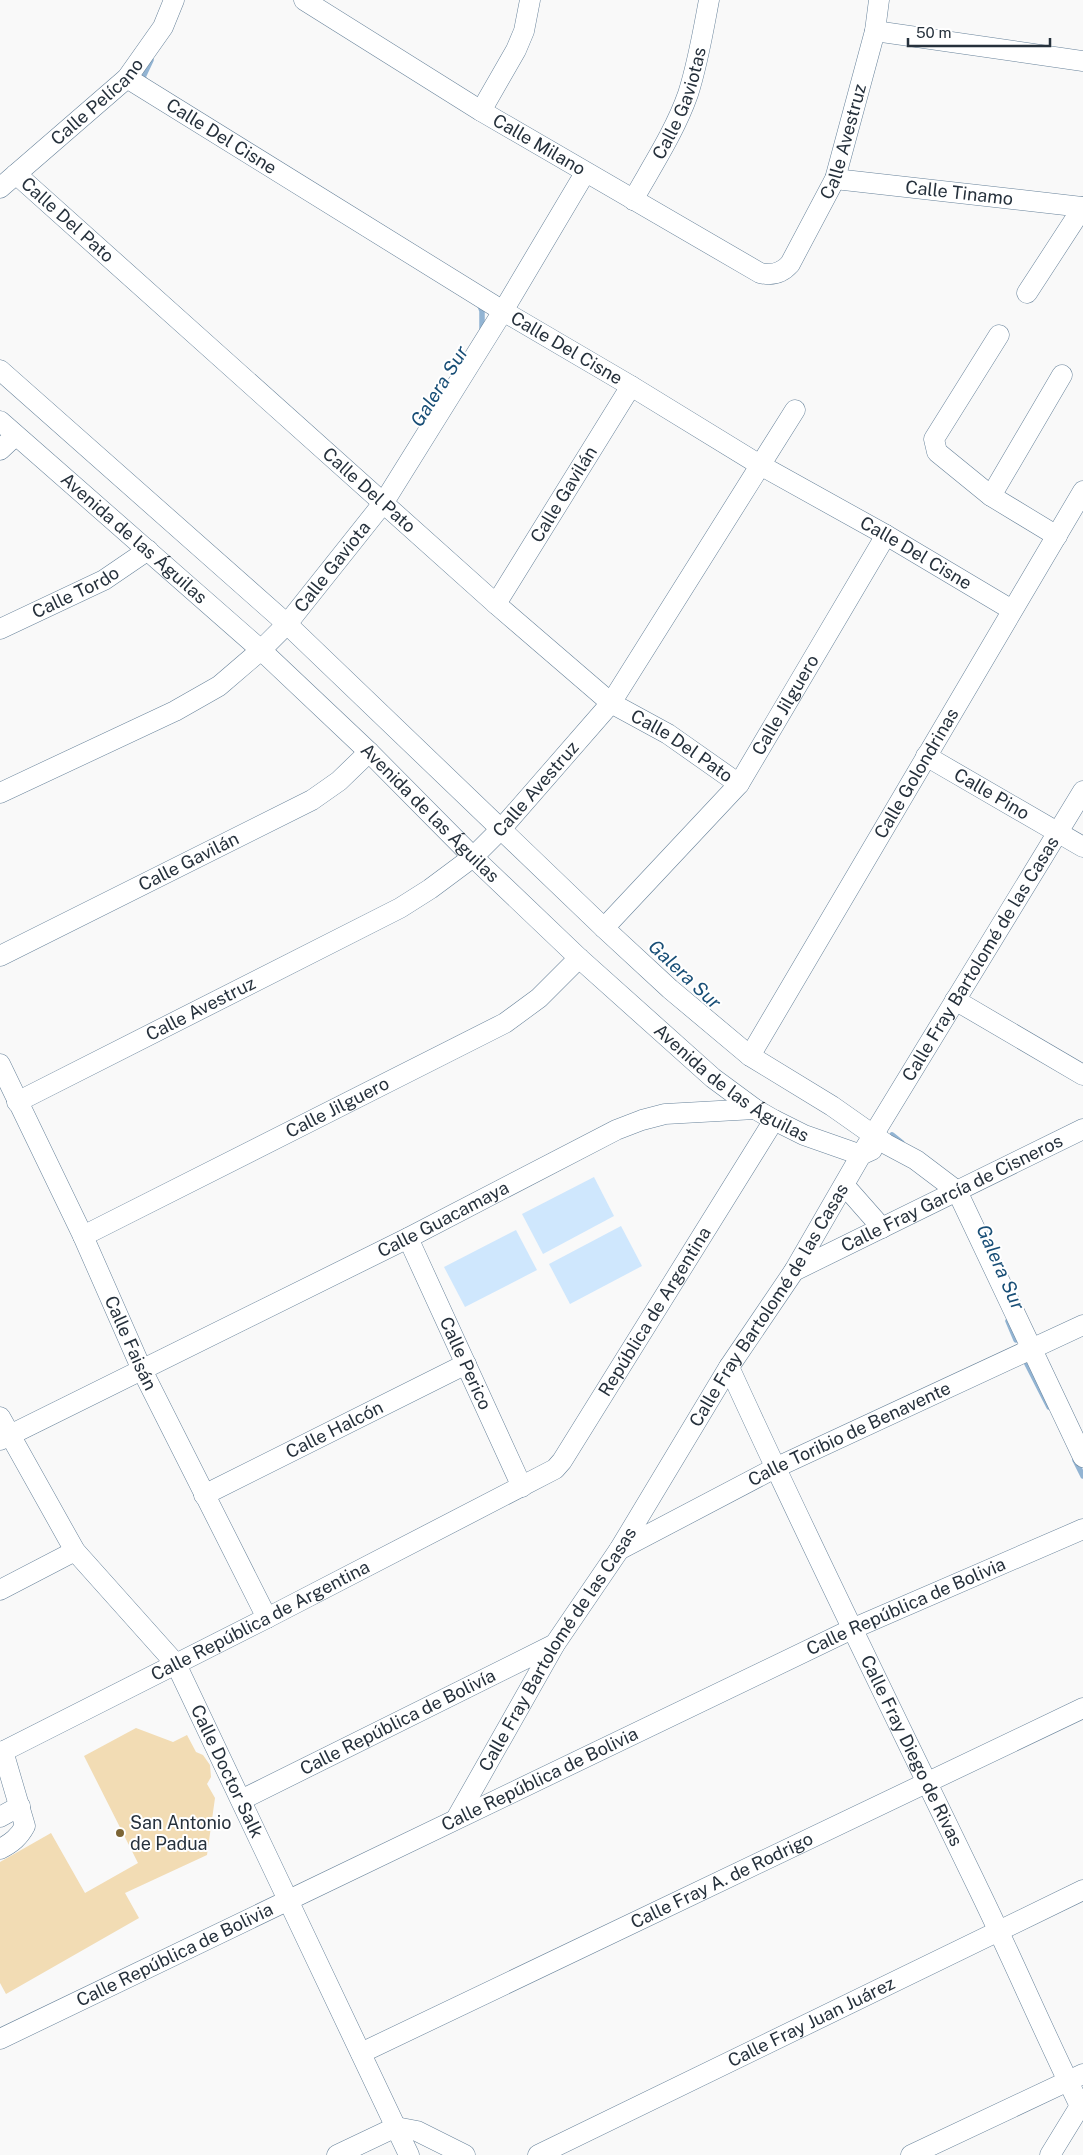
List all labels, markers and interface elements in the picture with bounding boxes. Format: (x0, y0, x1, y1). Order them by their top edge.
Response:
scale bar (908, 15, 1050, 47)
text: 50 m (916, 24, 951, 41)
street label: Calle Gaviotas (648, 45, 710, 163)
street label: Calle Pelícano (46, 54, 147, 149)
street label: Calle Avestruz (815, 81, 870, 203)
street label: Calle Del Cisne (163, 94, 281, 178)
street label: Calle Milano (489, 109, 589, 179)
street label: Calle Del Pato (17, 173, 118, 267)
street label: Calle Tinamo (904, 176, 1014, 209)
street label: Calle Del Cisne (507, 307, 626, 389)
water label: Galera Sur (406, 341, 473, 430)
street label: Calle Gavilán (526, 442, 601, 546)
street label: Calle Del Pato (319, 443, 420, 537)
street label: Avenida de las Águilas (57, 468, 211, 608)
street label: Calle Del Cisne (857, 512, 976, 594)
street label: Calle Gaviota (290, 517, 375, 616)
street label: Calle Tordo (29, 562, 123, 622)
street label: Calle Jilguero (747, 651, 823, 759)
street label: Calle Golondrinas (870, 704, 963, 842)
street label: Calle Del Pato (627, 705, 737, 786)
street label: Calle Avestruz (488, 737, 583, 841)
street label: Avenida de las Águilas (357, 739, 504, 886)
street label: Calle Pino (951, 764, 1033, 824)
street label: Calle Gavilán (135, 827, 242, 895)
street label: Calle Fray Bartolomé de las Casas (898, 832, 1063, 1085)
water label: Galera Sur (644, 935, 726, 1014)
street label: Calle Avestruz (142, 972, 259, 1045)
street label: Avenida de las Águilas (650, 1019, 813, 1146)
street label: Calle Jilguero (282, 1072, 392, 1142)
street label: Calle Fray García de Cisneros (838, 1130, 1066, 1256)
street label: Calle Guacamaya (374, 1177, 512, 1261)
street label: Calle Fray Bartolomé de las Casas (685, 1180, 852, 1430)
water label: Galera Sur (972, 1221, 1030, 1314)
street label: República de Argentina (594, 1223, 715, 1400)
street label: Calle Faisán (101, 1292, 161, 1394)
street label: Calle Perico (436, 1313, 496, 1413)
street label: Calle Toribio de Benavente (744, 1377, 954, 1490)
street label: Calle Halcón (282, 1396, 386, 1462)
street label: Calle Fray Bartolomé de las Casas (474, 1523, 640, 1775)
street label: Calle República de Bolivia (803, 1553, 1009, 1659)
street label: Calle República de Argentina (147, 1556, 373, 1685)
street label: Calle Fray Diego de Rivas (857, 1652, 967, 1850)
street label: Calle República de Bolivía (296, 1664, 499, 1779)
street label: Calle Doctor Salk (187, 1701, 268, 1841)
street label: Calle República de Bolivia (438, 1723, 641, 1835)
place label: San Antonio de Padua (130, 1812, 231, 1854)
marker: San Antonio de Padua (114, 1827, 126, 1839)
street label: Calle Fray A. de Rodrigo (627, 1828, 816, 1933)
street label: Calle República de Bolivia (73, 1898, 276, 2011)
street label: Calle Fray Juan Juárez (724, 1972, 898, 2071)

